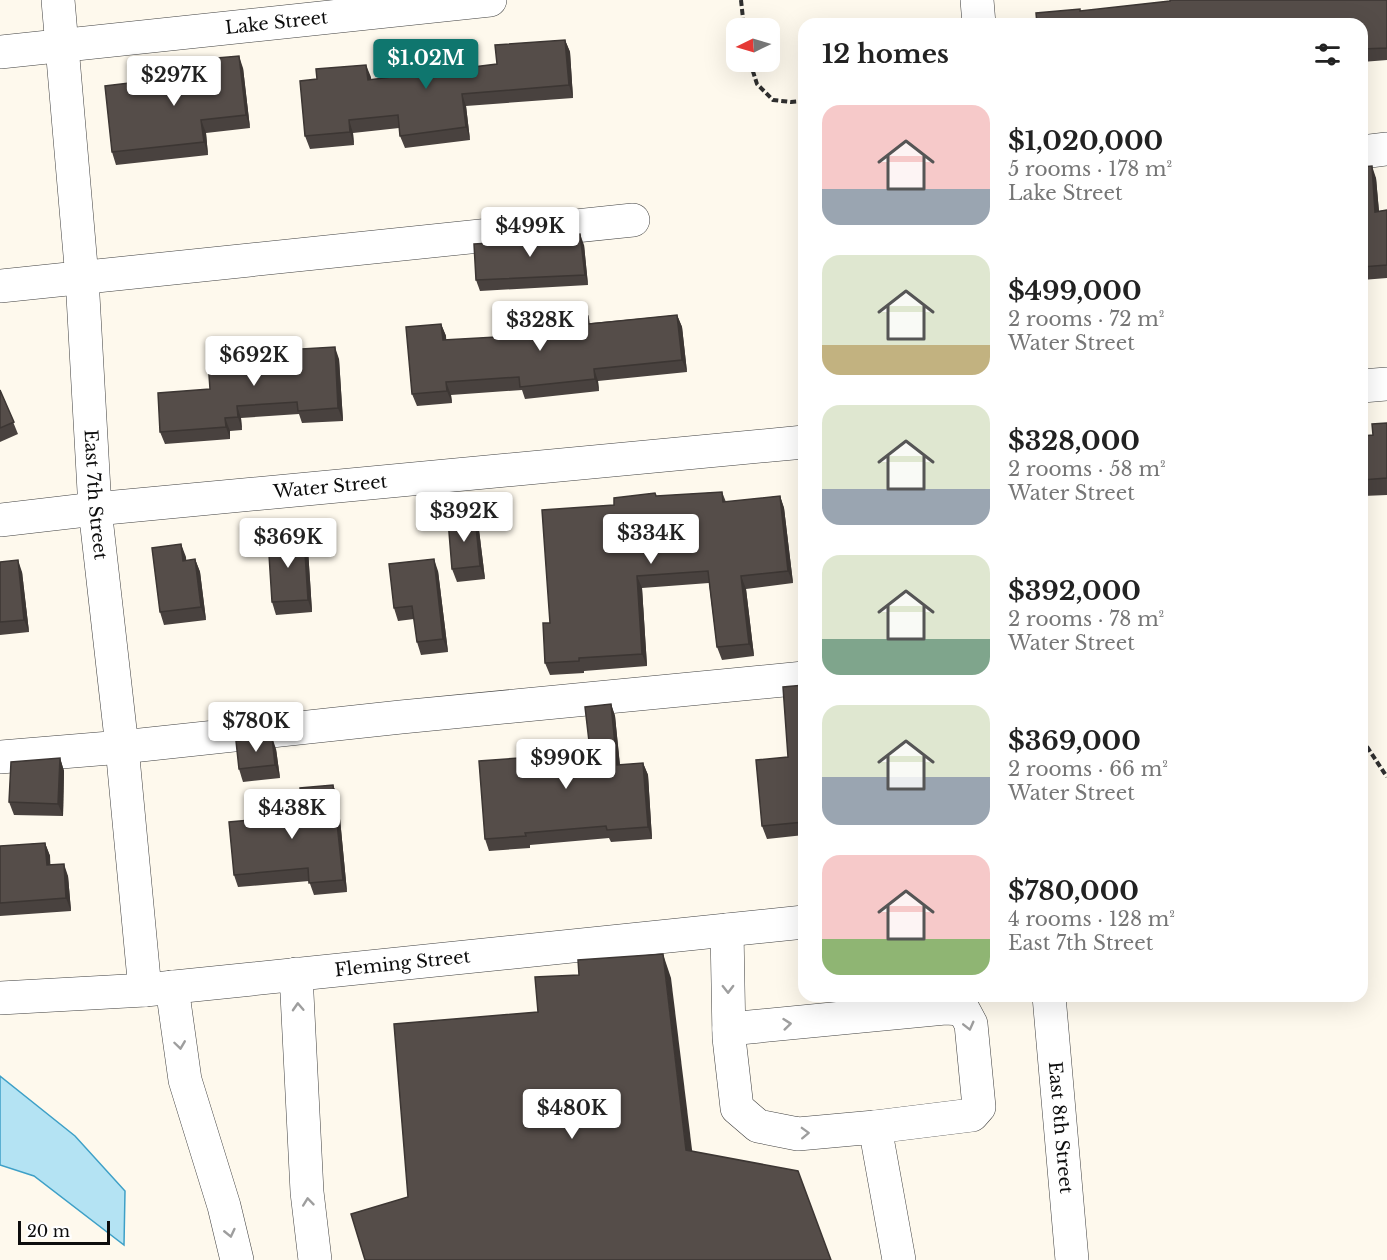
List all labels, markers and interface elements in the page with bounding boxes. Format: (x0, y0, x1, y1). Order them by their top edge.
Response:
street label: Lake Street (224, 6, 329, 39)
north arrow (726, 18, 780, 72)
map controls (726, 18, 780, 72)
text: 12 homes (822, 38, 949, 70)
icon: filters (1311, 38, 1344, 71)
pin: $1.02M (377, 39, 475, 90)
text: $1.02M (387, 46, 465, 70)
pin: $297K (132, 56, 216, 107)
text: $297K (141, 63, 207, 87)
text: $1,020,000 (1008, 125, 1163, 157)
icon: home (870, 129, 942, 201)
text: 5 rooms · 178 m² (1008, 157, 1172, 181)
text: Lake Street (1008, 181, 1123, 205)
pin: $499K (488, 207, 572, 258)
text: $499K (495, 214, 565, 238)
text: $499,000 (1008, 275, 1142, 307)
icon: home (870, 279, 942, 351)
pin: $328K (498, 301, 582, 352)
text: 2 rooms · 72 m² (1008, 307, 1165, 331)
text: $328K (506, 308, 574, 332)
text: Water Street (1008, 331, 1135, 355)
pin: $692K (212, 336, 296, 387)
text: $692K (219, 343, 289, 367)
text: $328,000 (1008, 425, 1140, 457)
street label: East 7th Street (80, 429, 112, 561)
icon: home (870, 429, 942, 501)
text: 2 rooms · 58 m² (1008, 457, 1166, 481)
street label: Water Street (271, 470, 388, 503)
text: Water Street (1008, 481, 1135, 505)
pin: $392K (422, 492, 506, 543)
text: $392K (430, 499, 498, 523)
pin: $334K (609, 514, 693, 565)
pin: $369K (246, 518, 330, 569)
text: $334K (617, 521, 685, 545)
text: $369K (253, 525, 323, 549)
text: $392,000 (1008, 575, 1141, 607)
icon: home (870, 579, 942, 651)
text: 2 rooms · 78 m² (1008, 607, 1164, 631)
text: Water Street (1008, 631, 1135, 655)
pin: $780K (214, 702, 298, 753)
text: $780K (222, 709, 290, 733)
text: $369,000 (1008, 725, 1141, 757)
icon: home (870, 729, 942, 801)
pin: $990K (524, 739, 608, 790)
text: $990K (530, 746, 602, 770)
text: 2 rooms · 66 m² (1008, 757, 1168, 781)
text: Water Street (1008, 781, 1135, 805)
pin: $438K (250, 789, 334, 840)
text: $438K (258, 796, 326, 820)
text: $780,000 (1008, 875, 1139, 907)
icon: home (870, 879, 942, 951)
text: 4 rooms · 128 m² (1008, 907, 1175, 931)
text: East 7th Street (1008, 931, 1153, 955)
street label: Fleming Street (334, 945, 471, 981)
one-way arrow (722, 984, 735, 993)
one-way arrow (291, 1003, 304, 1012)
one-way arrow (783, 1018, 792, 1031)
one-way arrow (962, 1021, 975, 1031)
one-way arrow (174, 1040, 186, 1049)
street label: East 8th Street (1044, 1060, 1077, 1195)
pin: $480K (530, 1089, 614, 1140)
text: $480K (537, 1096, 607, 1120)
one-way arrow (800, 1126, 809, 1139)
one-way arrow (303, 1197, 315, 1206)
scale bar (18, 1218, 110, 1246)
text: 20 m (27, 1221, 70, 1241)
one-way arrow (223, 1227, 236, 1237)

